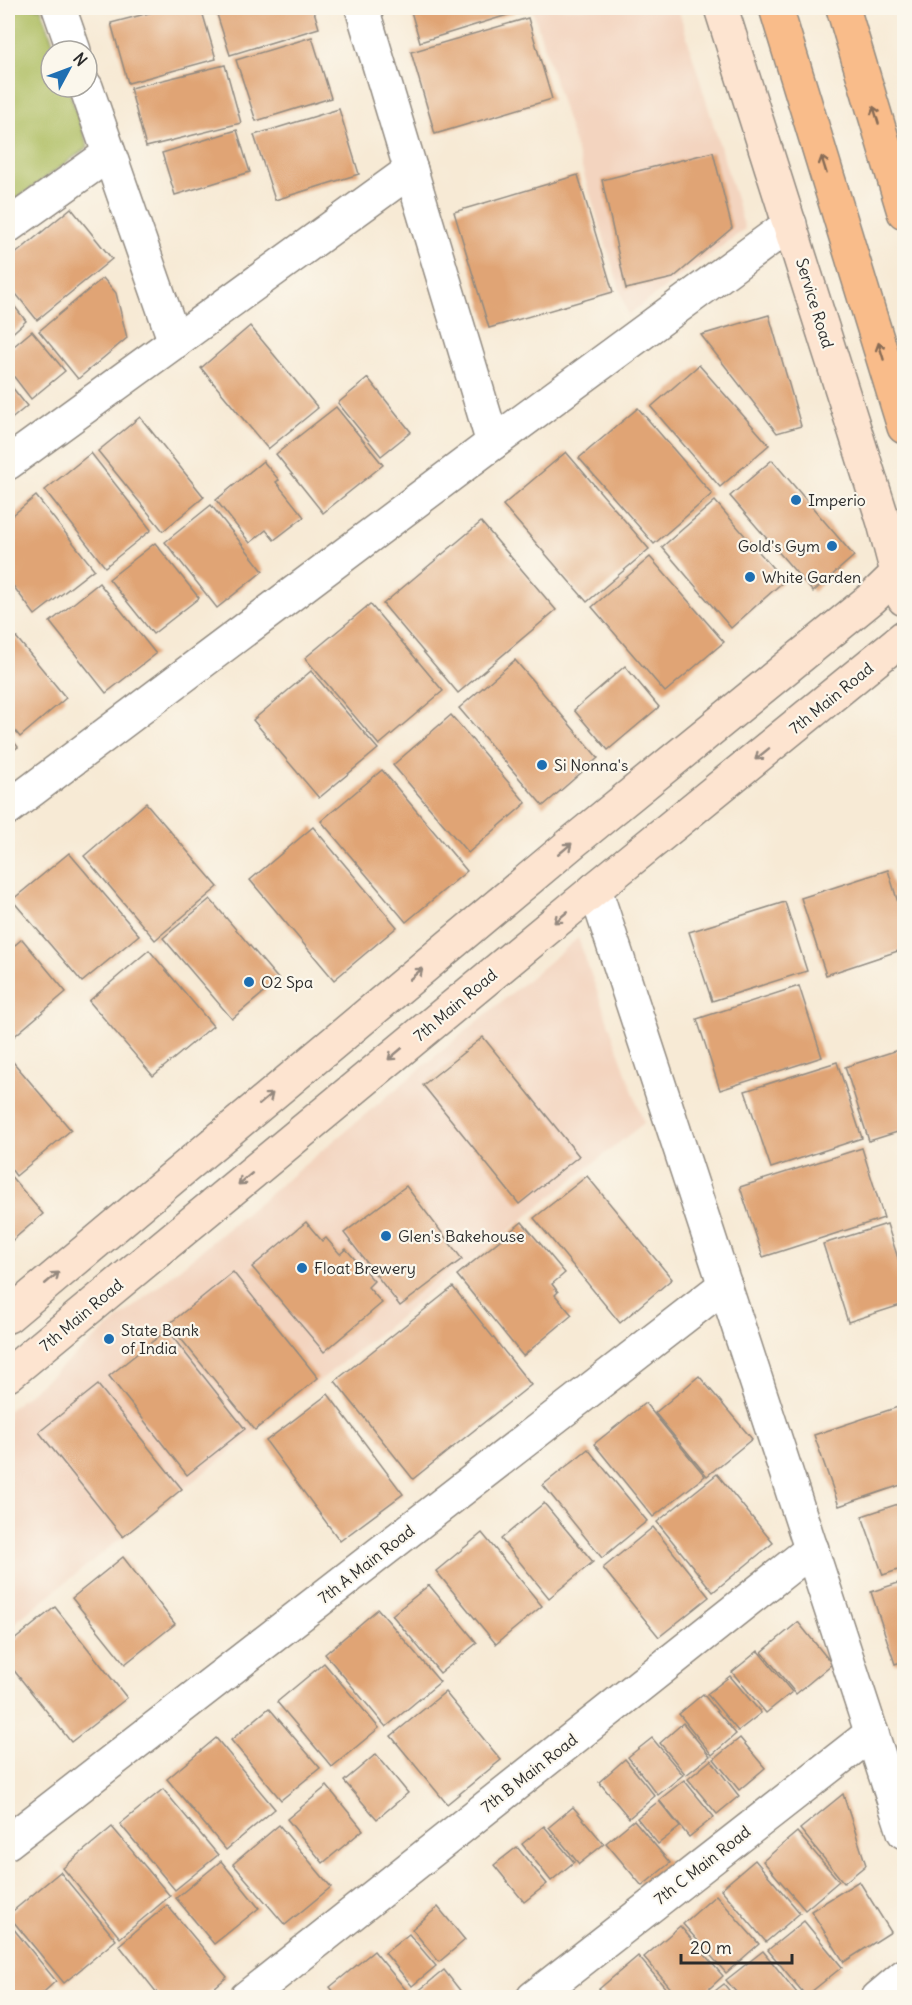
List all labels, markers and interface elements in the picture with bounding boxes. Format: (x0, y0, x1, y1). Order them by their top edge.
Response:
north arrow (39, 39, 99, 99)
text: N (69, 48, 91, 70)
one-way arrow (870, 106, 881, 125)
one-way arrow (818, 155, 829, 174)
street label: Service Road (792, 256, 838, 350)
one-way arrow (875, 342, 886, 361)
place label: Imperio (808, 490, 866, 510)
marker: Imperio (789, 493, 803, 507)
place label: Gold's Gym (738, 536, 820, 556)
marker: Gold's Gym (825, 539, 839, 553)
place label: White Garden (762, 567, 861, 587)
marker: White Garden (743, 570, 757, 584)
street label: 7th Main Road (785, 658, 877, 738)
one-way arrow (754, 747, 770, 760)
place label: Si Nonna's (554, 755, 628, 775)
marker: Si Nonna's (535, 758, 549, 772)
one-way arrow (557, 842, 573, 855)
one-way arrow (553, 910, 569, 923)
street label: 7th Main Road (409, 964, 501, 1046)
one-way arrow (408, 967, 423, 981)
place label: O2 Spa (261, 972, 313, 992)
marker: O2 Spa (242, 975, 256, 989)
one-way arrow (387, 1048, 403, 1061)
one-way arrow (258, 1092, 273, 1106)
one-way arrow (238, 1172, 253, 1186)
place label: Glen's Bakehouse (398, 1226, 525, 1246)
marker: Glen's Bakehouse (379, 1229, 393, 1243)
place label: Float Brewery (314, 1258, 416, 1278)
marker: Float Brewery (295, 1261, 309, 1275)
one-way arrow (44, 1271, 59, 1285)
street label: 7th Main Road (35, 1274, 127, 1356)
place label: State Bank of India (121, 1320, 199, 1358)
marker: State Bank of India (102, 1332, 116, 1346)
street label: 7th A Main Road (314, 1520, 418, 1608)
street label: 7th B Main Road (477, 1729, 581, 1817)
street label: 7th C Main Road (650, 1821, 754, 1909)
scale bar (681, 1927, 792, 1965)
text: 20 m (690, 1936, 732, 1959)

